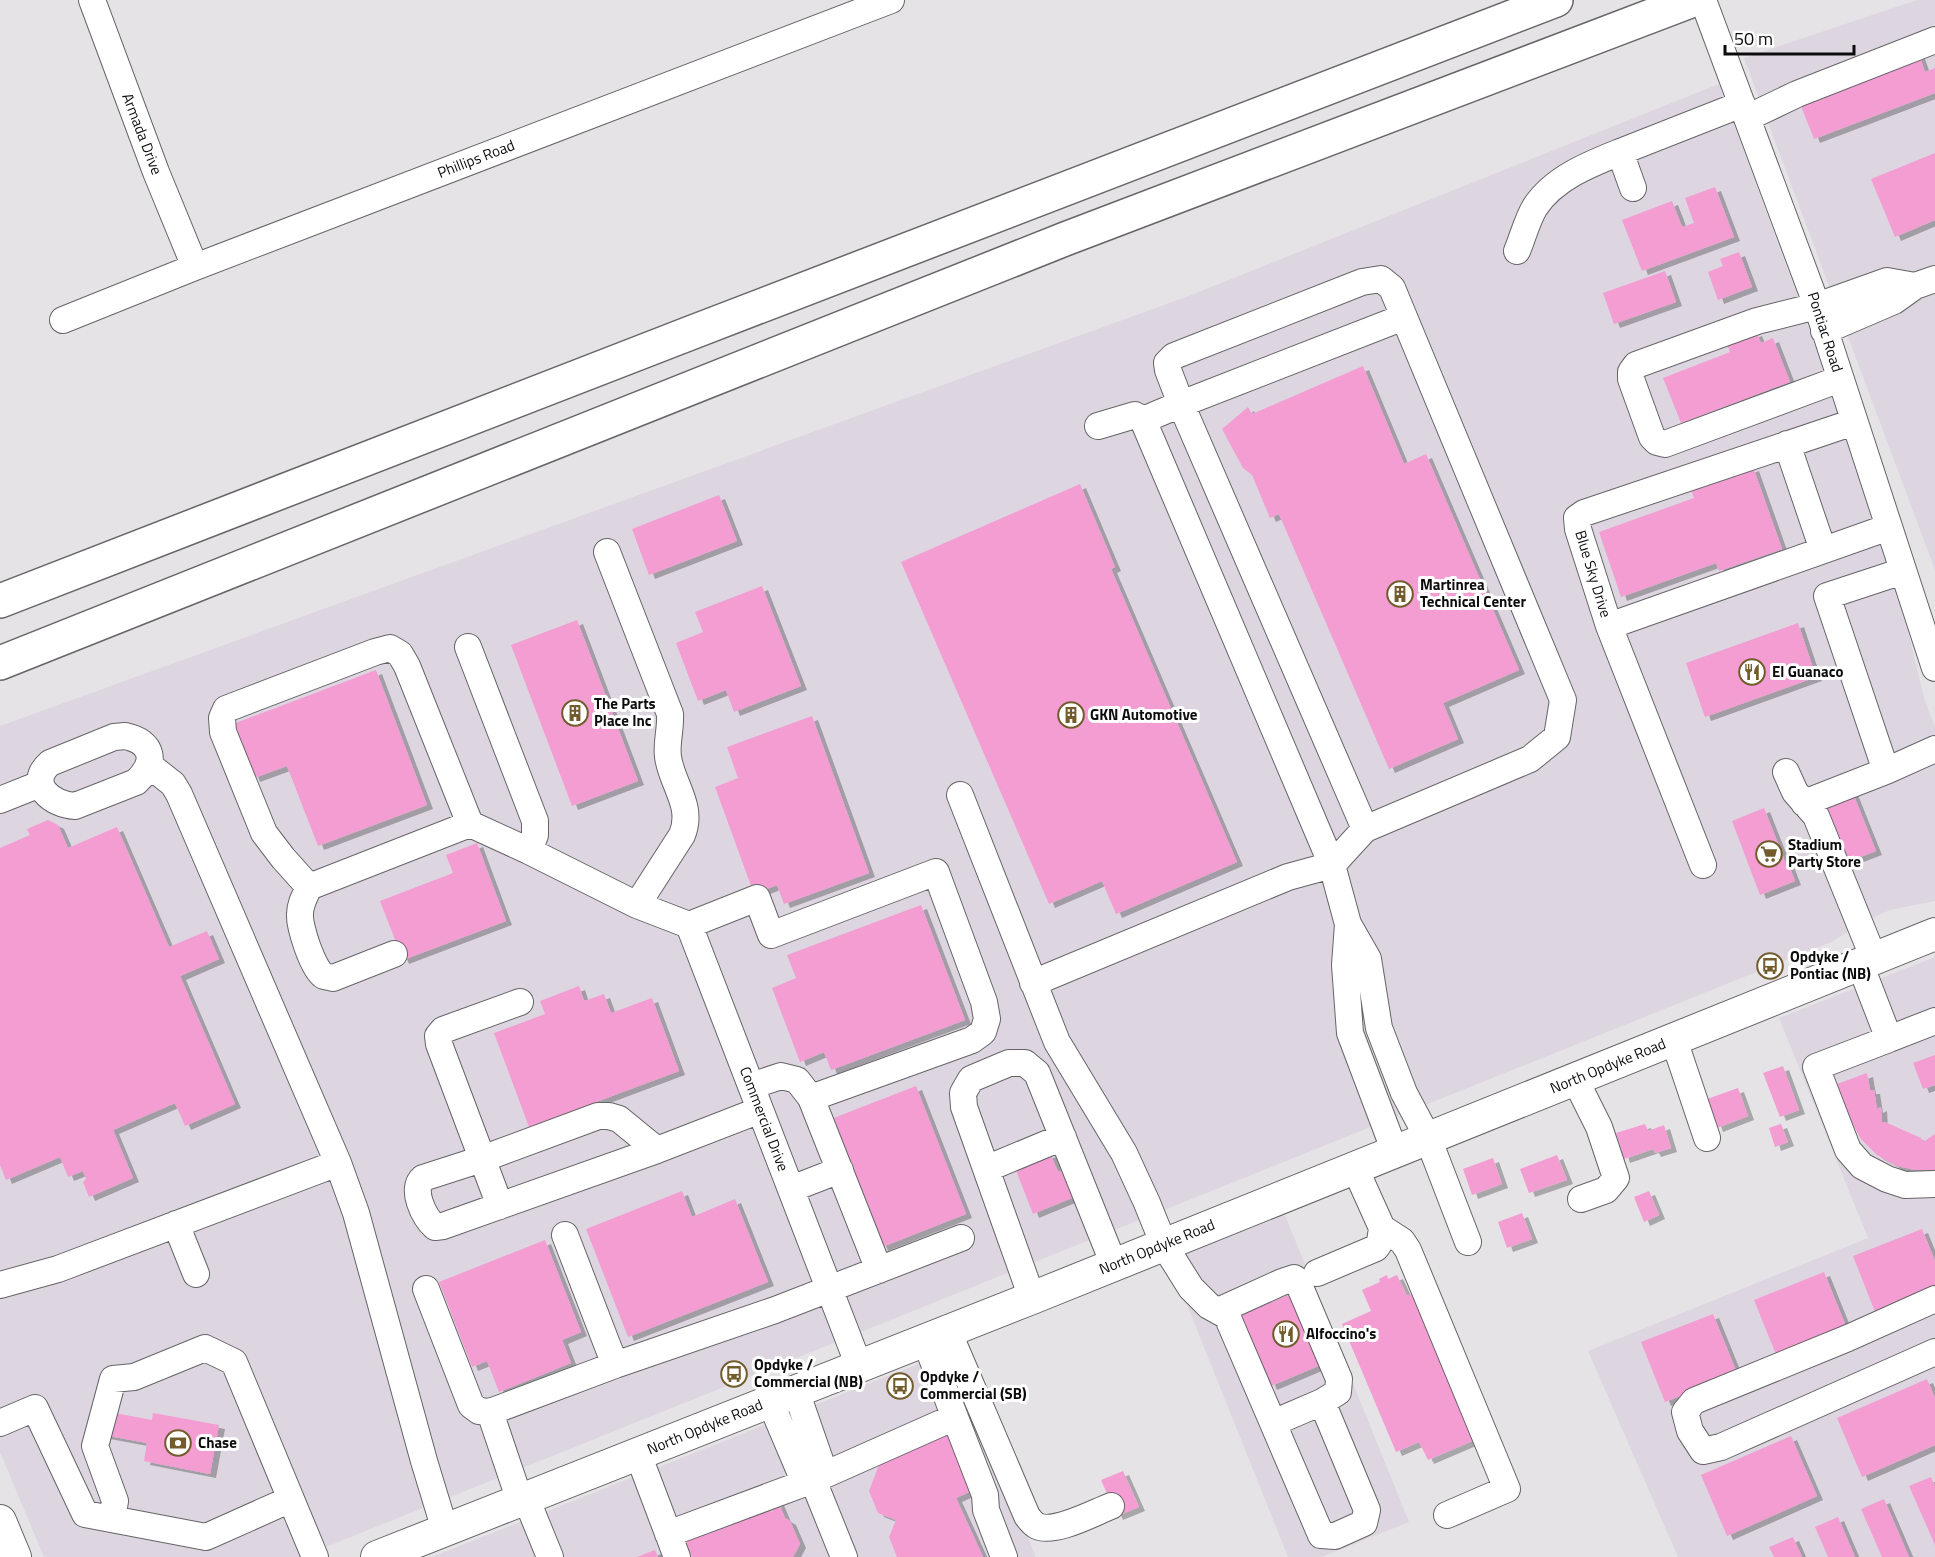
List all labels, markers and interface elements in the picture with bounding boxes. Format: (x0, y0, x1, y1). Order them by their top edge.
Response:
scale bar (1725, 18, 1854, 56)
text: 50 m (1734, 25, 1773, 52)
street label: Armada Drive (116, 90, 169, 178)
street label: Phillips Road (434, 133, 518, 184)
street label: Pontiac Road (1802, 289, 1849, 375)
street label: Blue Sky Drive (1569, 527, 1618, 620)
place label: Martinrea Technical Center (1420, 573, 1526, 613)
building icon: Martinrea Technical Center (1385, 579, 1415, 609)
restaurant icon: El Guanaco (1737, 657, 1767, 687)
place label: El Guanaco (1772, 660, 1843, 683)
place label: The Parts Place Inc (594, 692, 656, 732)
building icon: The Parts Place Inc (560, 698, 590, 728)
building icon: GKN Automotive (1056, 700, 1086, 730)
place label: GKN Automotive (1090, 703, 1198, 726)
place label: Stadium Party Store (1788, 833, 1861, 873)
supermarket icon: Stadium Party Store (1754, 839, 1784, 869)
place label: Opdyke / Pontiac (NB) (1790, 945, 1871, 985)
bus stop icon: Opdyke / Pontiac (NB) (1755, 951, 1785, 981)
street label: North Opdyke Road (1546, 1032, 1669, 1099)
street label: Commercial Drive (734, 1063, 795, 1175)
street label: North Opdyke Road (1095, 1213, 1218, 1280)
restaurant icon: Alfoccino's (1271, 1319, 1301, 1349)
place label: Alfoccino's (1306, 1322, 1376, 1345)
place label: Opdyke / Commercial (NB) (754, 1353, 863, 1393)
bus stop icon: Opdyke / Commercial (NB) (719, 1359, 749, 1389)
place label: Opdyke / Commercial (SB) (920, 1365, 1027, 1405)
bus stop icon: Opdyke / Commercial (SB) (885, 1371, 915, 1401)
street label: North Opdyke Road (643, 1393, 766, 1460)
bank icon: Chase (163, 1428, 193, 1458)
place label: Chase (198, 1431, 237, 1454)

